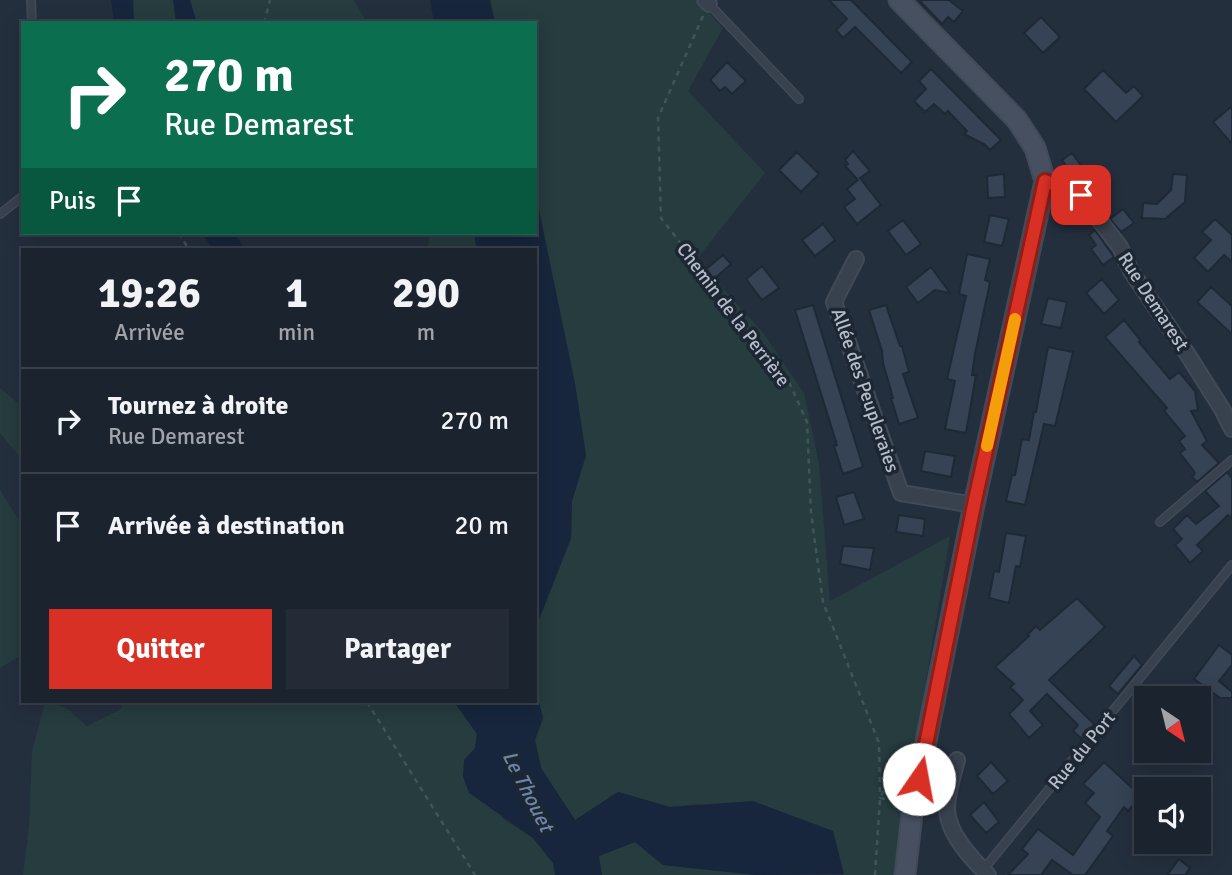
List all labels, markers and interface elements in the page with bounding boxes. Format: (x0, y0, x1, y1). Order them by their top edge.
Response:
text: 270 m (164, 45, 294, 105)
icon: right (49, 49, 140, 140)
text: Rue Demarest (164, 105, 354, 144)
pin (1051, 165, 1111, 225)
icon: arrive (1062, 176, 1100, 214)
icon: arrive (110, 182, 148, 220)
text: Puis (49, 185, 96, 217)
street label: Chemin de la Perrière (671, 238, 795, 391)
street label: Rue Demarest (1112, 248, 1194, 356)
text: 19:26 (98, 268, 201, 319)
text: 1 (285, 268, 308, 319)
text: 290 (392, 268, 460, 319)
street label: Allée des Peupleraies (826, 305, 904, 476)
text: Arrivée (114, 318, 185, 347)
text: min (278, 318, 315, 347)
text: m (417, 318, 435, 347)
text: Tournez à droite (108, 390, 288, 422)
icon: right (49, 402, 87, 440)
text: 270 m (440, 405, 509, 437)
text: Rue Demarest (108, 422, 244, 451)
icon: arrive (49, 507, 87, 545)
text: Arrivée à destination (108, 510, 345, 542)
text: 20 m (454, 510, 509, 542)
button: Quitter (49, 609, 272, 689)
button: Partager (286, 609, 509, 689)
north arrow (1134, 686, 1211, 763)
map controls (1134, 686, 1211, 854)
street label: Rue du Port (1043, 706, 1121, 795)
position arrow (882, 742, 956, 816)
water label: Le Thouet (497, 746, 561, 838)
button: sound (1134, 777, 1211, 854)

